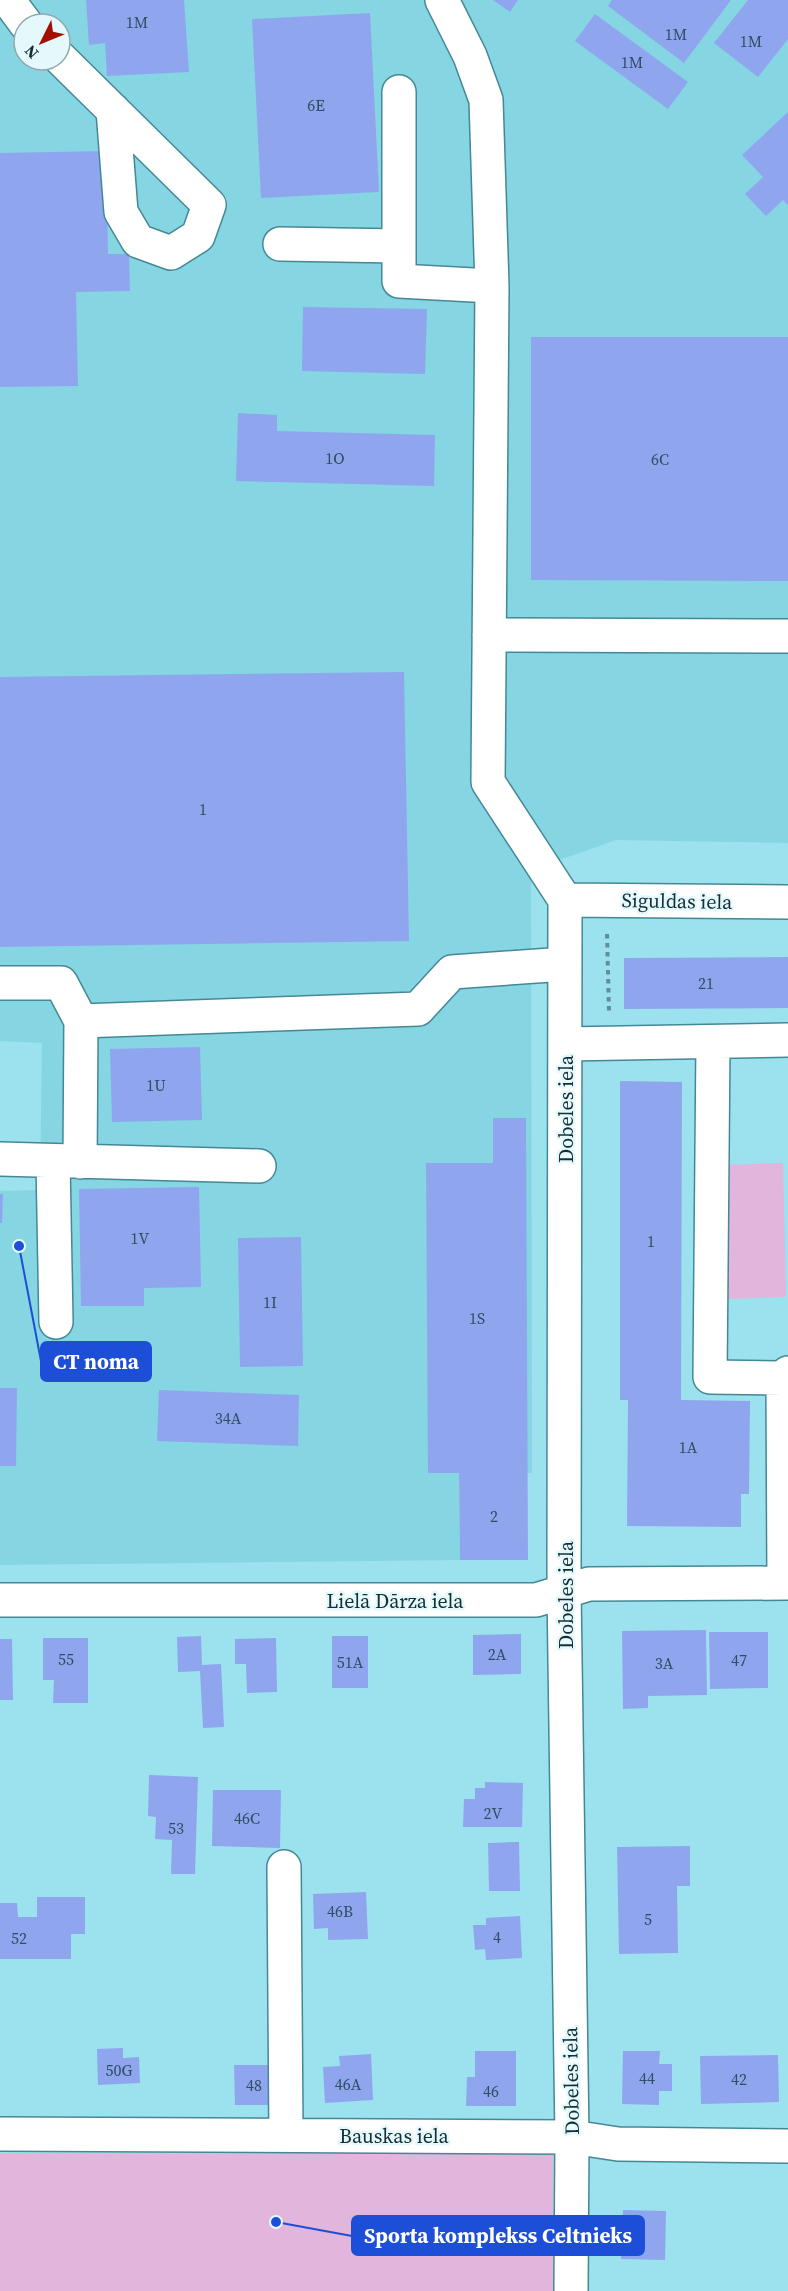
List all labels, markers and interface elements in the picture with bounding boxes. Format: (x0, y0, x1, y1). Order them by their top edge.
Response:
house number: 1M (126, 11, 148, 33)
north arrow (12, 12, 72, 72)
house number: 1M (665, 23, 687, 45)
house number: 1M (740, 30, 762, 52)
text: N (19, 40, 43, 64)
house number: 1M (621, 51, 643, 73)
house number: 6E (307, 94, 325, 116)
house number: 1O (325, 447, 345, 469)
house number: 6C (651, 448, 669, 470)
house number: 1 (199, 798, 207, 820)
street label: Siguldas iela (621, 886, 733, 916)
house number: 21 (698, 972, 714, 994)
street label: Dobeles iela (552, 1054, 580, 1163)
house number: 1U (146, 1074, 166, 1096)
house number: 1V (131, 1227, 150, 1249)
house number: 1 (647, 1230, 655, 1252)
house number: 1I (263, 1291, 277, 1313)
house number: 1S (469, 1307, 485, 1329)
callout: CT noma (41, 1342, 151, 1381)
text: CT noma (53, 1347, 140, 1376)
house number: 34A (215, 1407, 242, 1429)
house number: 1A (679, 1436, 698, 1458)
house number: 2 (490, 1505, 498, 1527)
street label: Dobeles iela (552, 1540, 580, 1649)
street label: Lielā Dārza iela (326, 1587, 464, 1615)
house number: 2A (488, 1643, 507, 1665)
house number: 55 (58, 1648, 74, 1670)
house number: 47 (731, 1649, 747, 1671)
house number: 51A (337, 1651, 364, 1673)
house number: 3A (655, 1652, 674, 1674)
house number: 2V (484, 1802, 503, 1824)
house number: 46C (234, 1807, 260, 1829)
house number: 53 (168, 1817, 184, 1839)
house number: 46B (327, 1900, 353, 1922)
house number: 5 (644, 1908, 652, 1930)
house number: 4 (493, 1926, 501, 1948)
house number: 52 (11, 1927, 27, 1949)
street label: Dobeles iela (556, 2026, 586, 2135)
house number: 50G (106, 2059, 133, 2081)
house number: 44 (639, 2067, 655, 2089)
house number: 42 (731, 2068, 747, 2090)
house number: 46A (335, 2073, 362, 2095)
house number: 48 (246, 2074, 262, 2096)
house number: 46 (483, 2080, 499, 2102)
street label: Bauskas iela (339, 2122, 449, 2150)
callout: Sporta komplekss Celtnieks (352, 2216, 644, 2255)
text: Sporta komplekss Celtnieks (364, 2221, 633, 2250)

